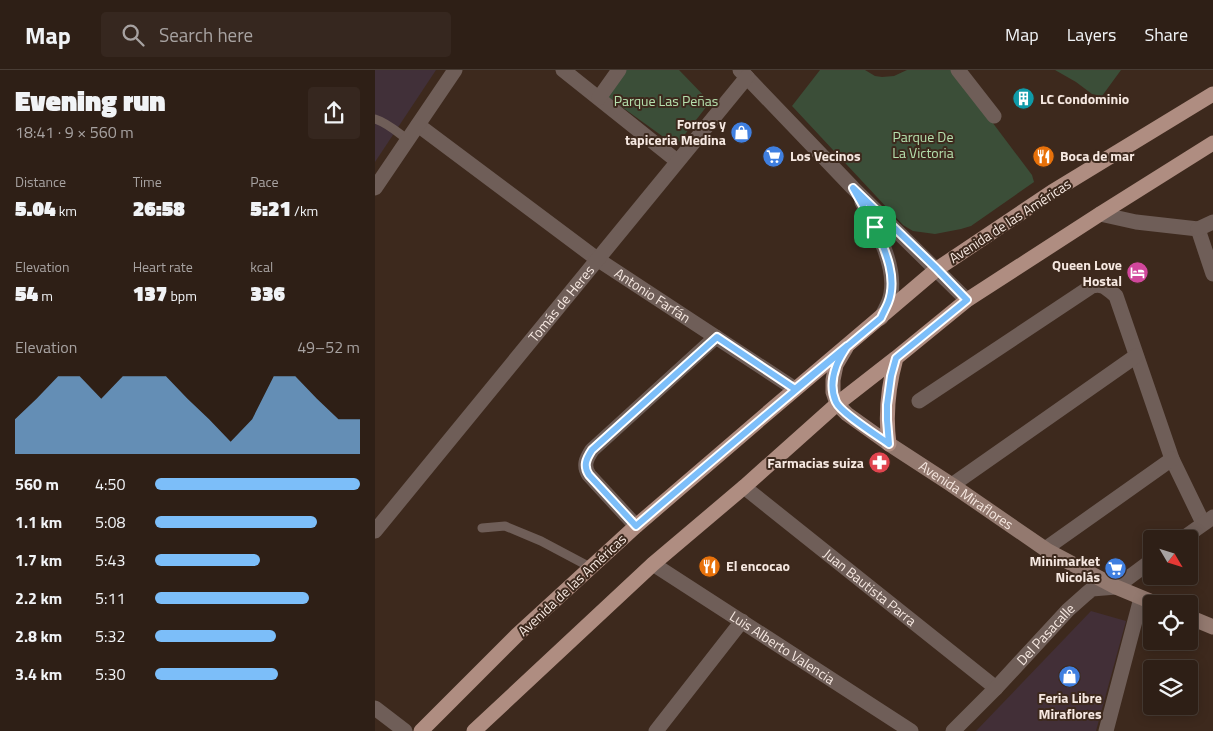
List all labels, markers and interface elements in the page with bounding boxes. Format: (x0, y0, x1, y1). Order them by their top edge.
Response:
search box (101, 12, 451, 57)
text: Map (25, 17, 71, 53)
text: Search here (159, 20, 253, 49)
icon: search (119, 21, 147, 49)
text: Map (1005, 21, 1039, 48)
text: Layers (1067, 21, 1116, 48)
text: Share (1144, 21, 1188, 48)
text: Evening run (15, 79, 166, 122)
button: share (308, 87, 360, 139)
building icon: LC Condominio (1012, 87, 1036, 111)
place label: LC Condominio (1040, 88, 1129, 109)
park label: Parque Las Peñas (614, 90, 718, 111)
place label: Forros y tapiceria Medina (625, 113, 726, 150)
text: 18:41 · 9 × 560 m (15, 120, 134, 144)
shop icon: Forros y tapiceria Medina (730, 120, 754, 144)
park label: Parque De La Victoria (892, 126, 954, 163)
supermarket icon: Los Vecinos (762, 144, 786, 168)
restaurant icon: Boca de mar (1032, 144, 1056, 168)
place label: Los Vecinos (790, 145, 861, 166)
place label: Boca de mar (1060, 145, 1134, 166)
text: Distance (15, 171, 66, 192)
text: Time (133, 171, 162, 192)
text: Pace (250, 171, 279, 192)
street label: Avenida de las Américas (945, 173, 1075, 268)
text: 5.04 (15, 192, 56, 224)
text: 26:58 (133, 192, 185, 224)
text: 5:21 (250, 192, 291, 224)
text: km (56, 200, 77, 221)
text: /km (291, 200, 318, 221)
pin (854, 206, 896, 248)
icon: arrive (861, 213, 889, 241)
place label: Queen Love Hostal (1052, 254, 1122, 291)
text: Elevation (15, 256, 69, 277)
text: Heart rate (133, 256, 193, 277)
text: kcal (250, 256, 273, 277)
street label: Tomás de Heres (523, 260, 599, 346)
hotel icon: Queen Love Hostal (1126, 261, 1150, 285)
street label: Antonio Farfán (611, 262, 695, 328)
text: 54 (15, 277, 38, 309)
text: 137 (133, 277, 167, 309)
text: 336 (250, 277, 285, 309)
text: m (38, 285, 53, 306)
text: bpm (167, 285, 197, 306)
text: Elevation (15, 335, 77, 359)
text: 49–52 m (297, 335, 360, 359)
pharmacy icon: Farmacias suiza (868, 451, 892, 475)
place label: Farmacias suiza (767, 452, 864, 473)
street label: Avenida Miraflores (915, 455, 1018, 534)
text: 560 m (15, 472, 59, 496)
text: 4:50 (95, 472, 125, 496)
text: 1.1 km (15, 510, 62, 534)
text: 5:08 (95, 510, 125, 534)
street label: Avenida de las Américas (513, 529, 631, 641)
north arrow (1143, 530, 1197, 585)
map controls (1143, 530, 1198, 715)
street label: Juan Bautista Parra (819, 543, 921, 631)
text: 1.7 km (15, 548, 62, 572)
text: 5:43 (95, 548, 125, 572)
place label: Minimarket Nicolás (1030, 550, 1100, 587)
restaurant icon: El encocao (698, 554, 722, 578)
place label: El encocao (726, 555, 790, 576)
supermarket icon: Minimarket Nicolás (1104, 557, 1128, 581)
text: 2.2 km (15, 586, 62, 610)
text: 5:11 (95, 586, 125, 610)
button: locate (1143, 595, 1198, 650)
street label: Del Pasacalle (1011, 598, 1079, 670)
street label: Luis Alberto Valencia (726, 605, 839, 689)
text: 2.8 km (15, 624, 62, 648)
text: 5:32 (95, 624, 125, 648)
button: layers (1143, 660, 1198, 715)
text: 3.4 km (15, 662, 62, 686)
text: 5:30 (95, 662, 125, 686)
shop icon: Feria Libre Miraflores (1058, 664, 1082, 688)
place label: Feria Libre Miraflores (1038, 687, 1102, 724)

